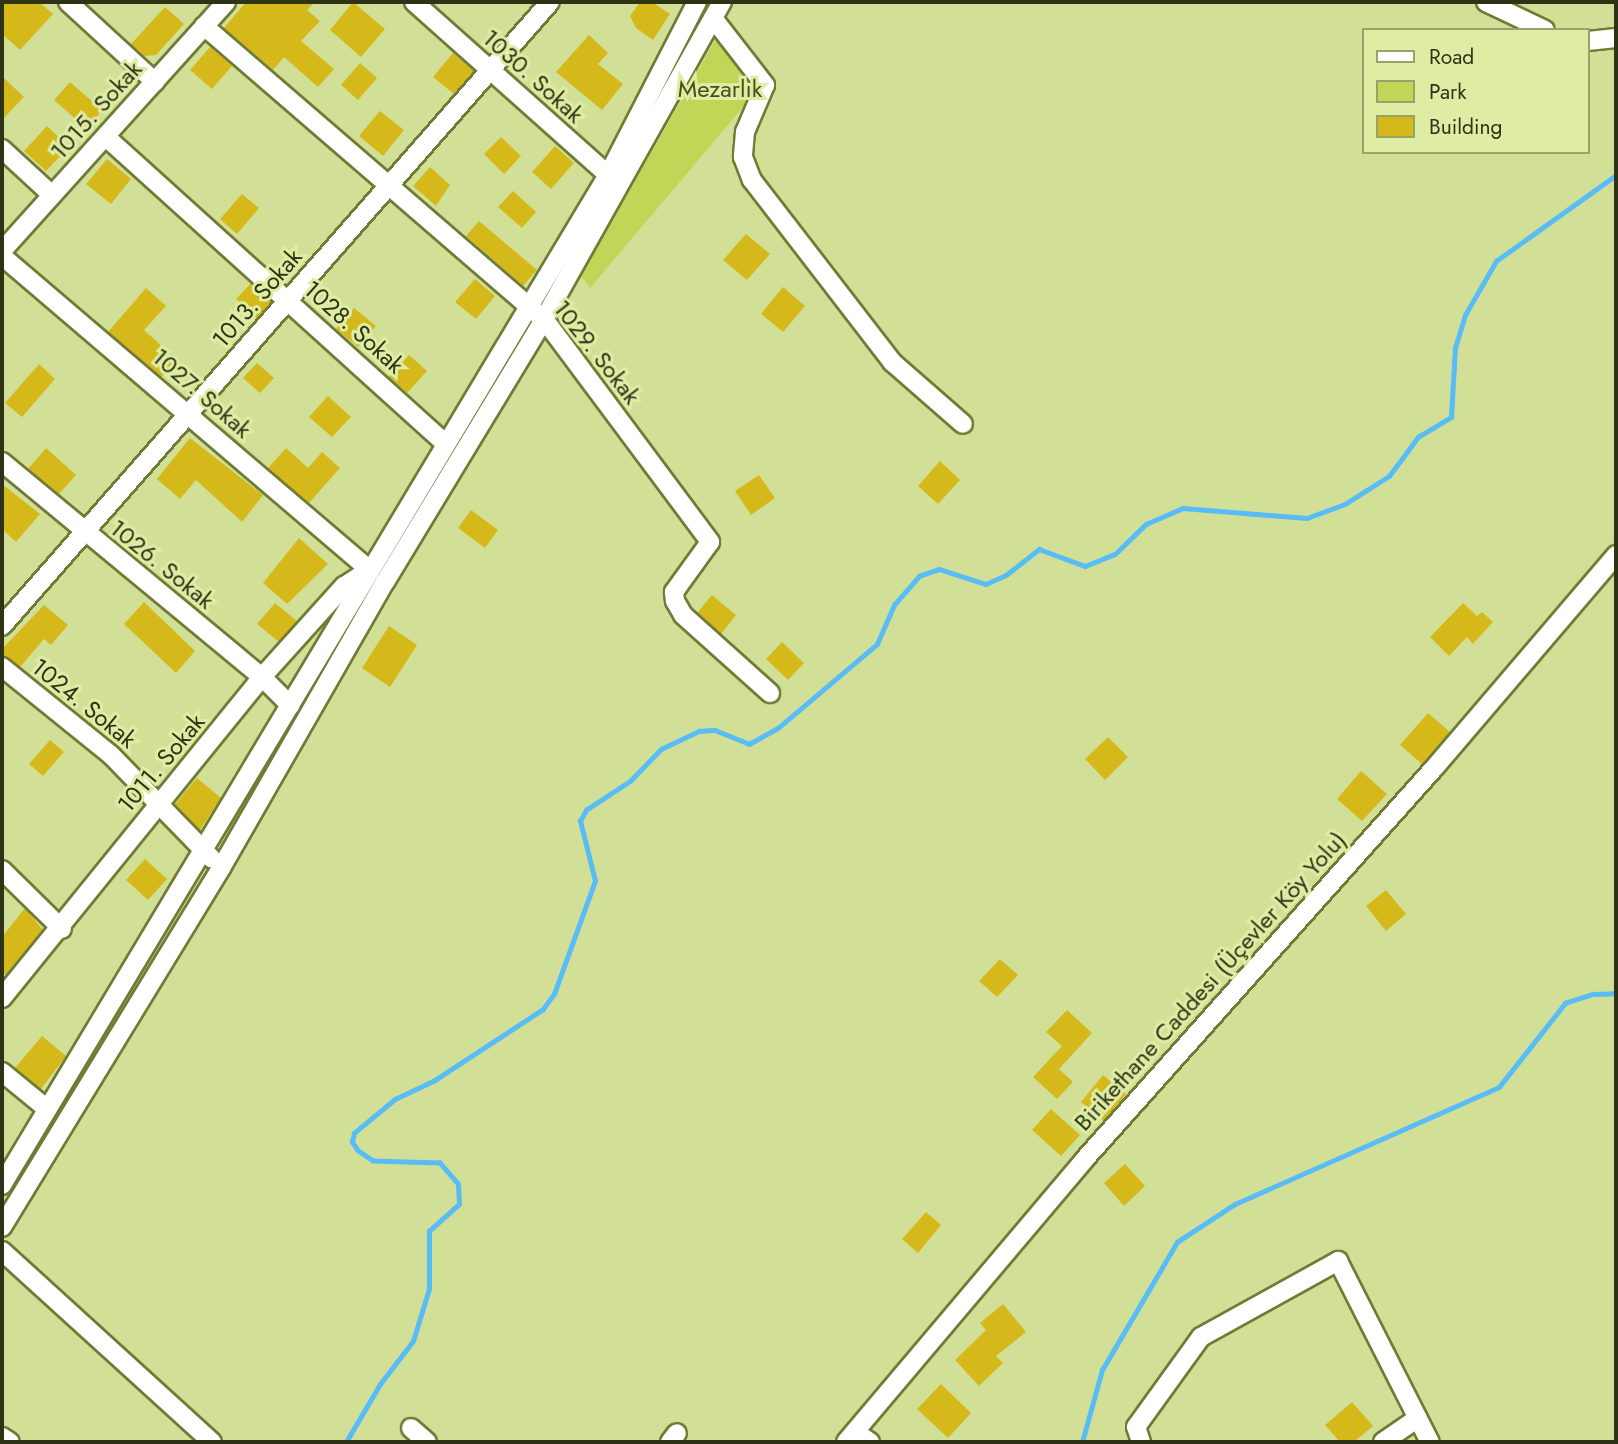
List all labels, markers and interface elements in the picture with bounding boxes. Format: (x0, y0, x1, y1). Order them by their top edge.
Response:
street label: 1030. Sokak (477, 23, 589, 129)
legend (1362, 28, 1590, 154)
text: Road (1429, 42, 1474, 72)
street label: 1015. Sokak (44, 55, 148, 165)
park label: Mezarlık (678, 75, 762, 103)
text: Park (1429, 77, 1466, 107)
text: Building (1429, 112, 1502, 142)
street label: 1013. Sokak (206, 242, 308, 354)
street label: 1028. Sokak (298, 275, 410, 379)
street label: 1029. Sokak (547, 294, 647, 410)
street label: 1027. Sokak (146, 342, 258, 444)
street label: 1026. Sokak (104, 513, 220, 615)
street label: 1024. Sokak (26, 652, 142, 754)
street label: 1011. Sokak (111, 708, 211, 818)
street label: Birikethane Caddesi (Üçevler Köy Yolu) (1068, 826, 1352, 1136)

